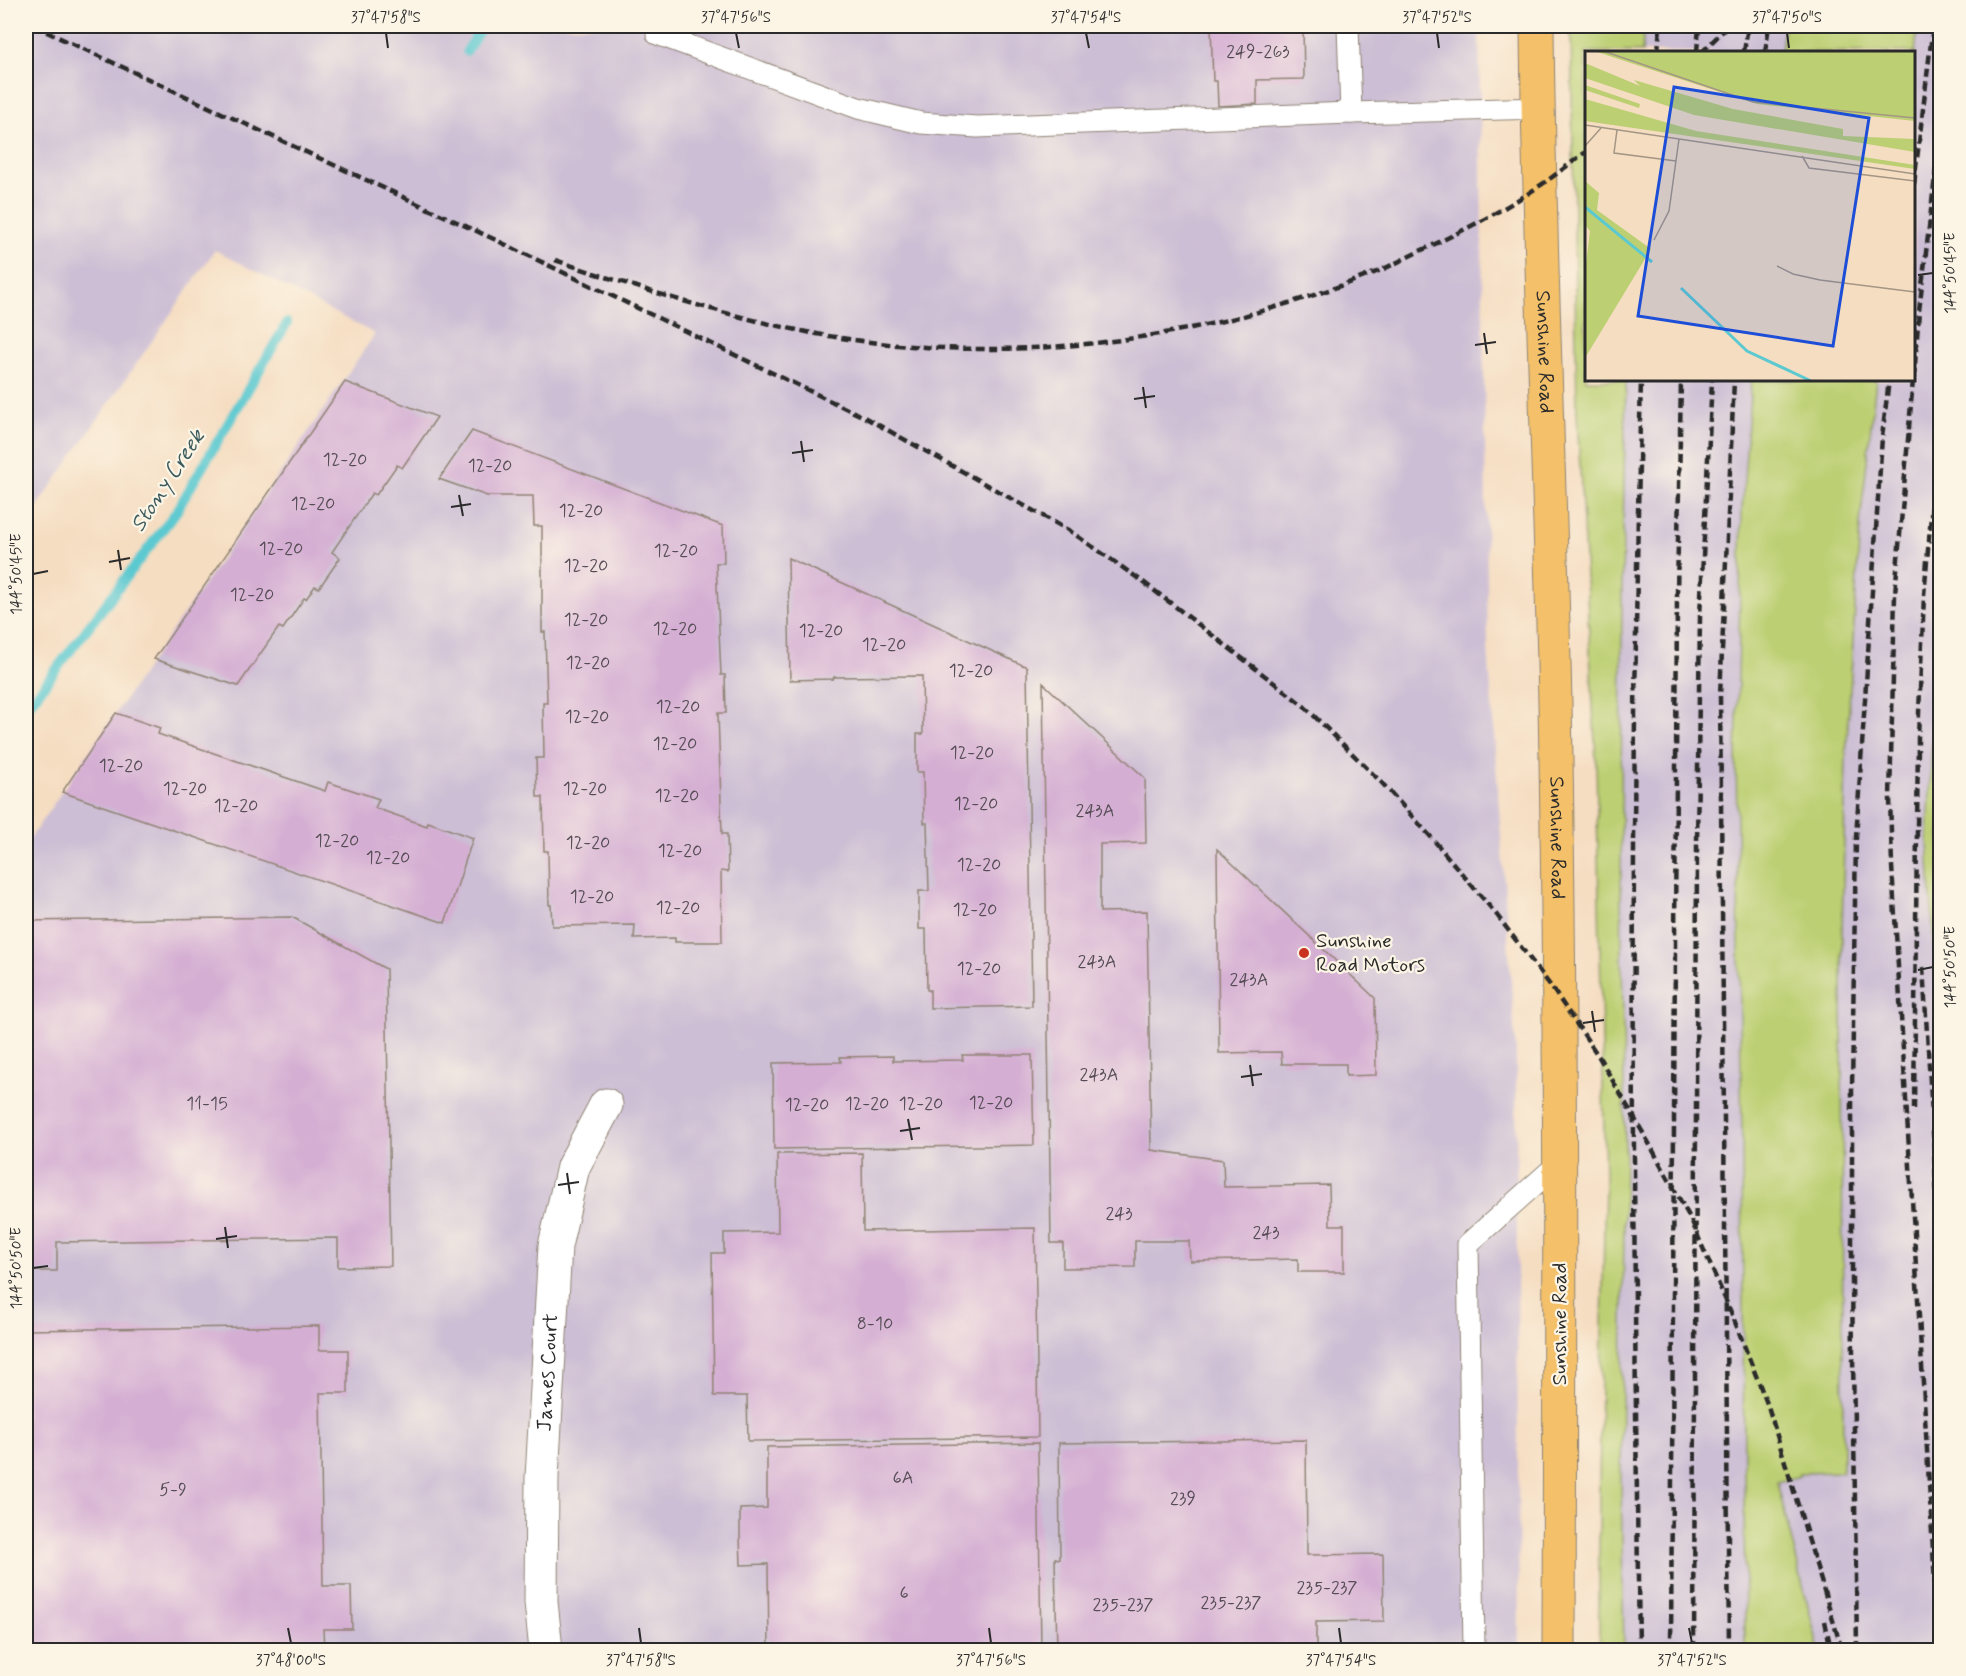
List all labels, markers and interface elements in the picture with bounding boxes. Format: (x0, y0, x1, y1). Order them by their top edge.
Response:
text: 37°47'58"S (351, 8, 421, 28)
text: 37°47'56"S (701, 8, 771, 28)
text: 37°47'54"S (1051, 8, 1121, 28)
text: 37°47'52"S (1402, 8, 1472, 28)
text: 37°47'50"S (1752, 8, 1822, 28)
house number: 249-263 (1226, 40, 1290, 64)
inset map (1585, 51, 1915, 381)
text: 144°50'45"E (1941, 232, 1961, 314)
street label: Sunshine Road (1529, 290, 1560, 414)
water label: Stony Creek (125, 423, 212, 537)
house number: 12-20 (323, 448, 367, 472)
house number: 12-20 (468, 454, 512, 478)
house number: 12-20 (291, 492, 335, 516)
house number: 12-20 (559, 499, 603, 523)
text: 144°50'45"E (7, 533, 27, 615)
house number: 12-20 (259, 537, 303, 561)
house number: 12-20 (654, 539, 698, 563)
house number: 12-20 (564, 554, 608, 578)
house number: 12-20 (230, 583, 274, 607)
house number: 12-20 (564, 608, 608, 632)
house number: 12-20 (653, 617, 697, 641)
house number: 12-20 (799, 619, 843, 643)
house number: 12-20 (862, 633, 906, 657)
house number: 12-20 (566, 651, 610, 675)
house number: 12-20 (949, 659, 993, 683)
house number: 12-20 (656, 695, 700, 719)
house number: 12-20 (565, 705, 609, 729)
house number: 12-20 (653, 732, 697, 756)
house number: 12-20 (950, 741, 994, 765)
house number: 12-20 (99, 754, 143, 778)
street label: Sunshine Road (1542, 776, 1572, 899)
house number: 12-20 (163, 777, 207, 801)
house number: 12-20 (563, 777, 607, 801)
house number: 12-20 (655, 784, 699, 808)
house number: 12-20 (954, 792, 998, 816)
house number: 12-20 (214, 794, 258, 818)
house number: 243A (1076, 799, 1114, 823)
house number: 12-20 (315, 829, 359, 853)
house number: 12-20 (566, 831, 610, 855)
house number: 12-20 (658, 839, 702, 863)
house number: 12-20 (366, 846, 410, 870)
house number: 12-20 (957, 853, 1001, 877)
house number: 12-20 (570, 885, 614, 909)
house number: 12-20 (656, 896, 700, 920)
house number: 12-20 (953, 898, 997, 922)
text: 144°50'50"E (1941, 926, 1961, 1008)
place label: Sunshine Road Motors (1316, 927, 1425, 979)
marker: Sunshine Road Motors (1297, 946, 1311, 960)
house number: 243A (1078, 950, 1116, 974)
house number: 12-20 (957, 957, 1001, 981)
house number: 243A (1230, 968, 1268, 992)
house number: 243A (1080, 1063, 1118, 1087)
house number: 12-20 (969, 1091, 1013, 1115)
house number: 11-15 (186, 1092, 228, 1116)
house number: 12-20 (845, 1092, 889, 1116)
house number: 12-20 (899, 1092, 943, 1116)
house number: 12-20 (785, 1093, 829, 1117)
house number: 243 (1105, 1202, 1133, 1226)
house number: 243 (1252, 1221, 1280, 1245)
text: 144°50'50"E (7, 1227, 27, 1309)
street label: Sunshine Road (1546, 1262, 1574, 1386)
house number: 8-10 (857, 1312, 893, 1336)
street label: James Court (531, 1313, 565, 1432)
house number: 6A (893, 1466, 914, 1490)
house number: 5-9 (159, 1478, 187, 1502)
house number: 239 (1170, 1487, 1196, 1511)
house number: 235-237 (1297, 1576, 1357, 1600)
house number: 6 (899, 1581, 909, 1605)
house number: 235-237 (1201, 1591, 1261, 1615)
house number: 235-237 (1093, 1593, 1153, 1617)
text: 37°48'00"S (256, 1651, 326, 1671)
text: 37°47'58"S (606, 1651, 676, 1671)
text: 37°47'56"S (956, 1651, 1026, 1671)
text: 37°47'54"S (1306, 1651, 1376, 1671)
text: 37°47'52"S (1657, 1651, 1727, 1671)

